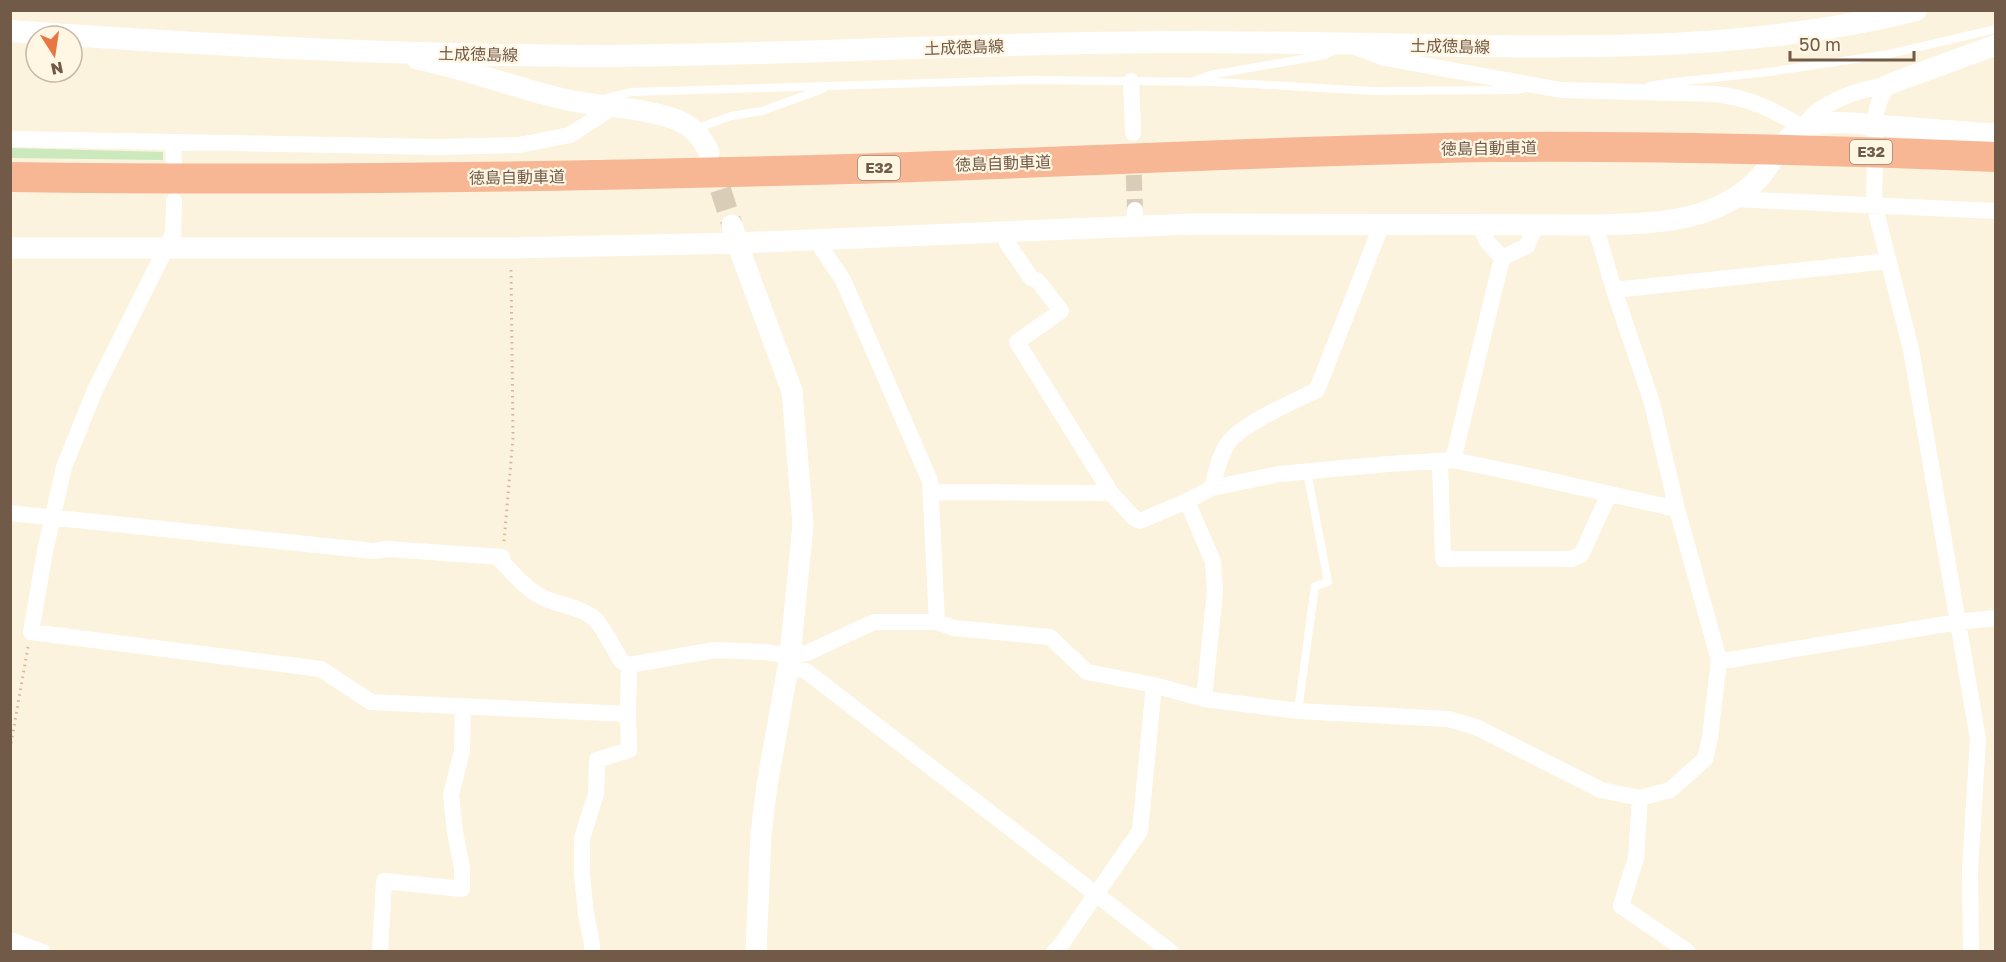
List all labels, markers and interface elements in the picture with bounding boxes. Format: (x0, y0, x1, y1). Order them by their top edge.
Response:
north arrow (24, 24, 84, 84)
scale bar (1790, 24, 1914, 62)
text: 50 m (1799, 33, 1841, 55)
street label: 土成徳島線 (1410, 35, 1490, 57)
street label: 土成徳島線 (924, 36, 1004, 58)
street label: 土成徳島線 (438, 43, 518, 65)
text: N (49, 58, 65, 80)
street label: 徳島自動車道 (1441, 137, 1537, 159)
road number: E32 (1850, 140, 1892, 164)
street label: 徳島自動車道 (955, 151, 1051, 175)
road number: E32 (858, 156, 900, 180)
street label: 徳島自動車道 (469, 166, 565, 188)

